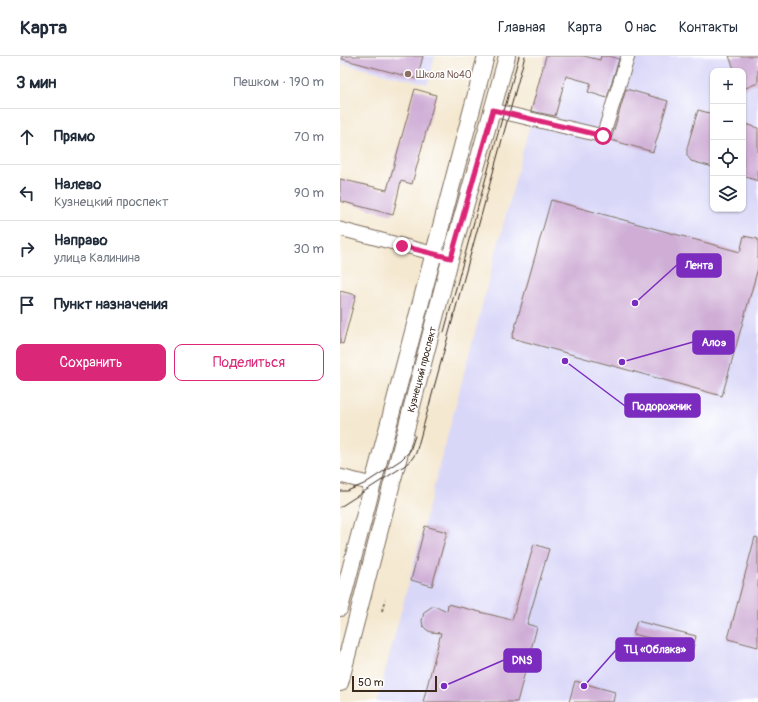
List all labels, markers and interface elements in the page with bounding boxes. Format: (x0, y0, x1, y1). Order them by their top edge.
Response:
text: Карта (20, 16, 67, 40)
text: Главная (498, 19, 545, 36)
text: Карта (567, 19, 602, 36)
text: О нас (624, 19, 657, 36)
text: Контакты (679, 19, 738, 36)
map controls (710, 68, 746, 212)
button: + (710, 68, 746, 104)
marker: Школа №40 (403, 69, 413, 79)
place label: Школа №40 (416, 69, 472, 81)
text: 3 мин (16, 72, 56, 93)
text: Пешком · 190 m (233, 74, 324, 90)
button: − (710, 104, 746, 140)
icon: ahead (16, 126, 38, 148)
text: Прямо (54, 127, 95, 146)
route start (594, 127, 612, 145)
text: 70 m (294, 129, 324, 145)
button: locate (710, 140, 746, 176)
text: Налево (54, 175, 101, 194)
button: layers (710, 176, 746, 212)
icon: left (16, 182, 38, 204)
text: 90 m (294, 185, 324, 201)
text: Кузнецкий проспект (54, 194, 168, 210)
text: Направо (54, 231, 108, 250)
route end (393, 237, 411, 255)
icon: right (16, 238, 38, 260)
text: 30 m (294, 241, 324, 257)
text: улица Калинина (54, 250, 140, 266)
callout: Лента (677, 254, 721, 277)
text: Лента (684, 259, 713, 272)
icon: arrive (16, 294, 38, 316)
text: Пункт назначения (54, 295, 168, 314)
street label: Кузнецкий проспект (405, 325, 439, 414)
callout: Алоэ (693, 331, 734, 354)
text: Алоэ (702, 336, 726, 349)
button: Сохранить (16, 344, 166, 381)
button: Поделиться (174, 344, 324, 381)
callout: Подорожник (625, 394, 700, 417)
text: Подорожник (632, 400, 692, 413)
callout: ТЦ «Облака» (616, 638, 694, 661)
text: ТЦ «Облака» (623, 643, 687, 656)
callout: DNS (504, 649, 541, 672)
text: DNS (512, 654, 533, 667)
scale bar (352, 674, 437, 693)
text: 50 m (358, 676, 384, 689)

